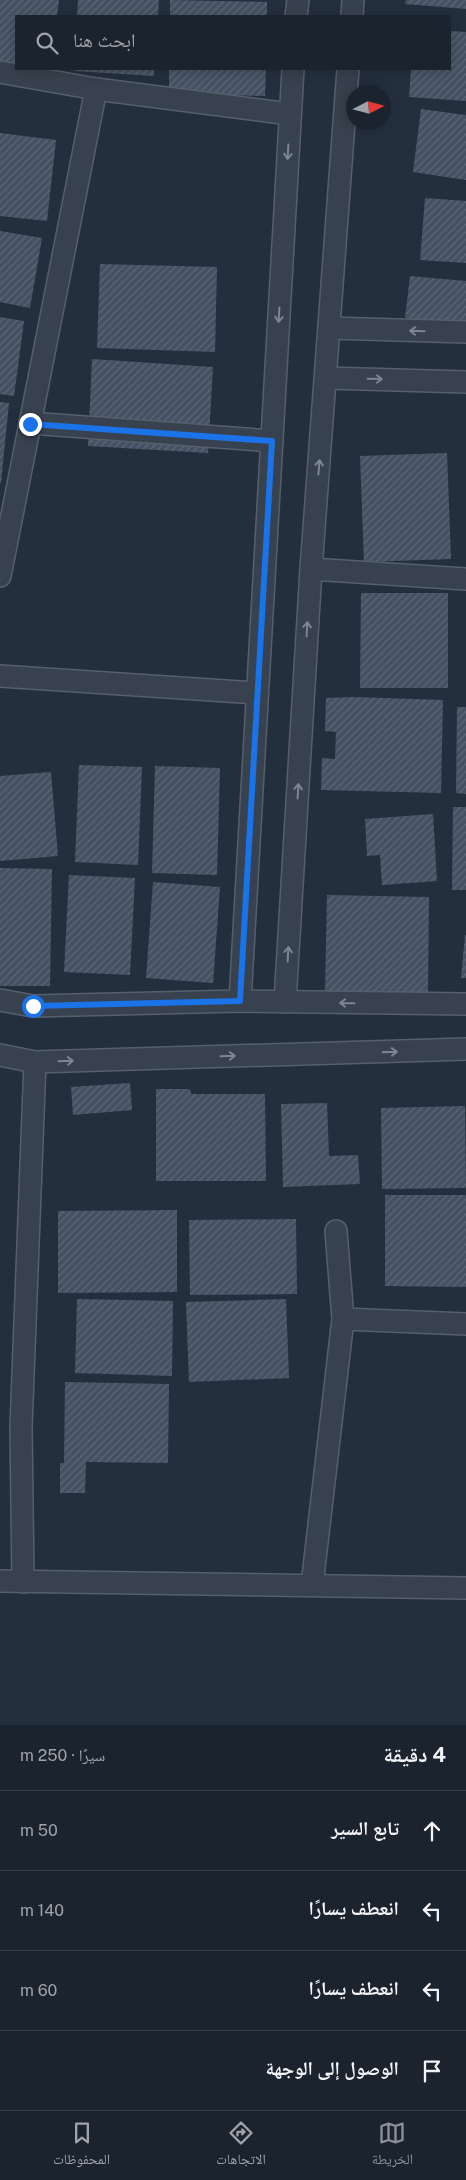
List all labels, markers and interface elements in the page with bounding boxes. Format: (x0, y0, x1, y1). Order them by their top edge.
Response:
search box (15, 15, 451, 70)
icon: search (33, 29, 61, 57)
text: ابحث هنا (73, 29, 136, 51)
north arrow (346, 85, 391, 130)
one-way arrow (283, 144, 292, 160)
one-way arrow (275, 306, 284, 322)
one-way arrow (410, 326, 426, 335)
one-way arrow (367, 374, 383, 384)
route end (19, 413, 42, 436)
one-way arrow (315, 459, 324, 475)
one-way arrow (303, 621, 312, 637)
one-way arrow (293, 784, 302, 800)
one-way arrow (284, 946, 293, 962)
route start (22, 995, 45, 1018)
one-way arrow (340, 998, 356, 1008)
one-way arrow (382, 1047, 398, 1056)
one-way arrow (220, 1051, 236, 1061)
one-way arrow (57, 1056, 73, 1065)
text: 4 دقيقة (383, 1742, 446, 1767)
text: سيرًا · 250 m (20, 1746, 105, 1765)
text: تابع السير (331, 1817, 399, 1839)
icon: ahead (418, 1817, 446, 1845)
text: 50 m (20, 1821, 58, 1840)
text: انعطف يسارًا (309, 1897, 399, 1919)
icon: left (418, 1897, 446, 1925)
text: 140 m (20, 1901, 64, 1920)
text: انعطف يسارًا (309, 1977, 399, 1999)
icon: left (418, 1977, 446, 2005)
text: 60 m (20, 1981, 57, 2000)
text: الوصول إلى الوجهة (265, 2057, 399, 2079)
icon: arrive (418, 2057, 446, 2085)
tab: المحفوظات (53, 2119, 110, 2173)
tab: الاتجاهات (216, 2119, 266, 2173)
tab: الخريطة (372, 2119, 413, 2173)

